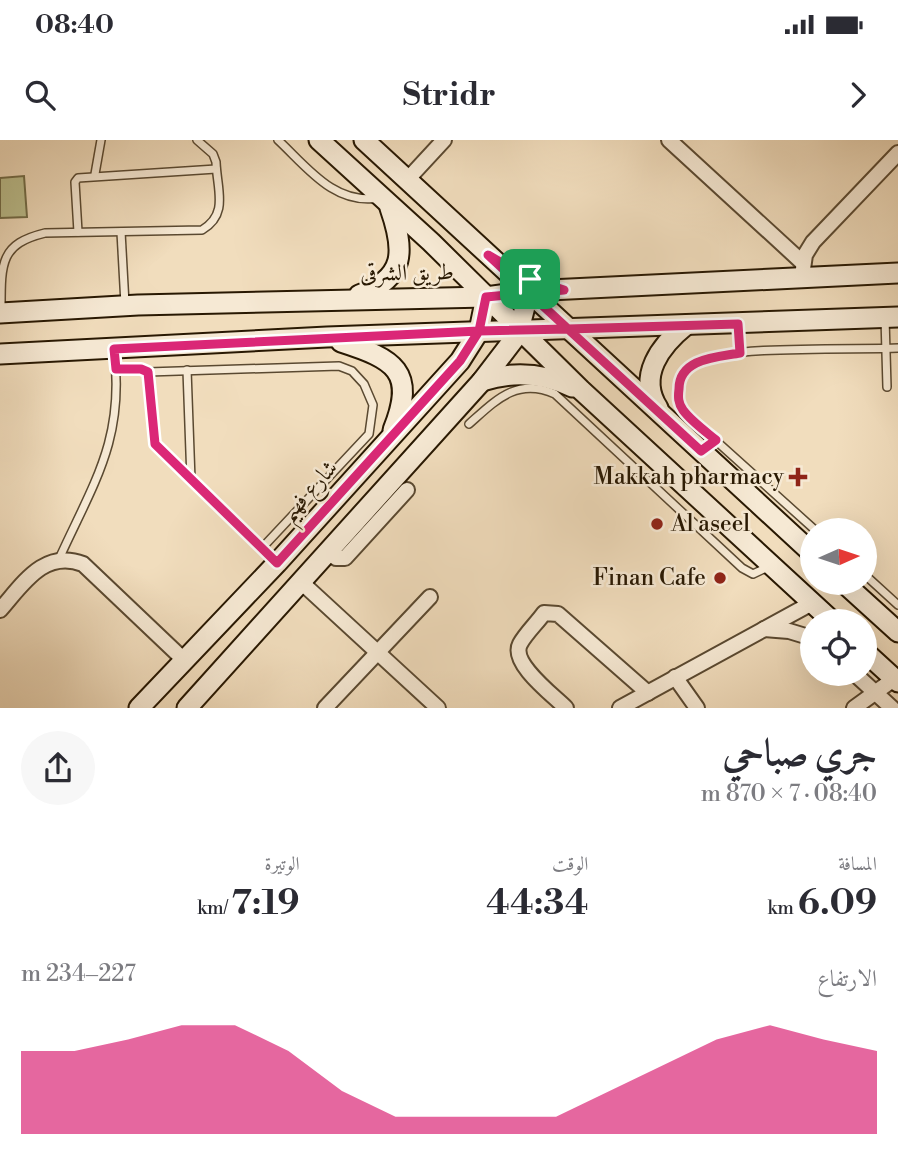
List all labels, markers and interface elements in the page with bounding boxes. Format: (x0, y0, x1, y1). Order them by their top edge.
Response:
text: 08:40 (35, 9, 114, 41)
text: Stridr (402, 75, 496, 115)
icon: search (21, 76, 59, 114)
icon: forward (839, 76, 877, 114)
pin (500, 249, 560, 309)
street label: طريق الشرقى (360, 258, 454, 289)
icon: arrive (511, 260, 549, 298)
street label: شارع فهيم (274, 454, 350, 533)
place label: Makkah pharmacy (594, 463, 785, 491)
marker: Makkah pharmacy (790, 469, 806, 485)
place label: Al aseel (670, 510, 750, 538)
marker: Al aseel (649, 516, 665, 532)
north arrow (800, 518, 877, 595)
map controls (800, 518, 877, 686)
place label: Finan Cafe (593, 564, 706, 592)
marker: Finan Cafe (712, 570, 728, 586)
button: locate (800, 609, 877, 686)
text: جري صباحي (723, 730, 877, 777)
button: share (21, 731, 95, 805)
text: 08:40 · 7 × 870 m (701, 780, 877, 808)
text: الوتيرة (265, 852, 300, 876)
text: الوقت (552, 852, 588, 876)
text: المسافة (838, 852, 877, 876)
text: 7:19 (231, 882, 300, 925)
text: 44:34 (486, 882, 588, 925)
text: 6.09 (798, 882, 877, 925)
text: /km (197, 896, 231, 920)
text: km (767, 896, 798, 920)
text: 227–234 m (21, 960, 136, 988)
text: الارتفاع (817, 965, 877, 993)

